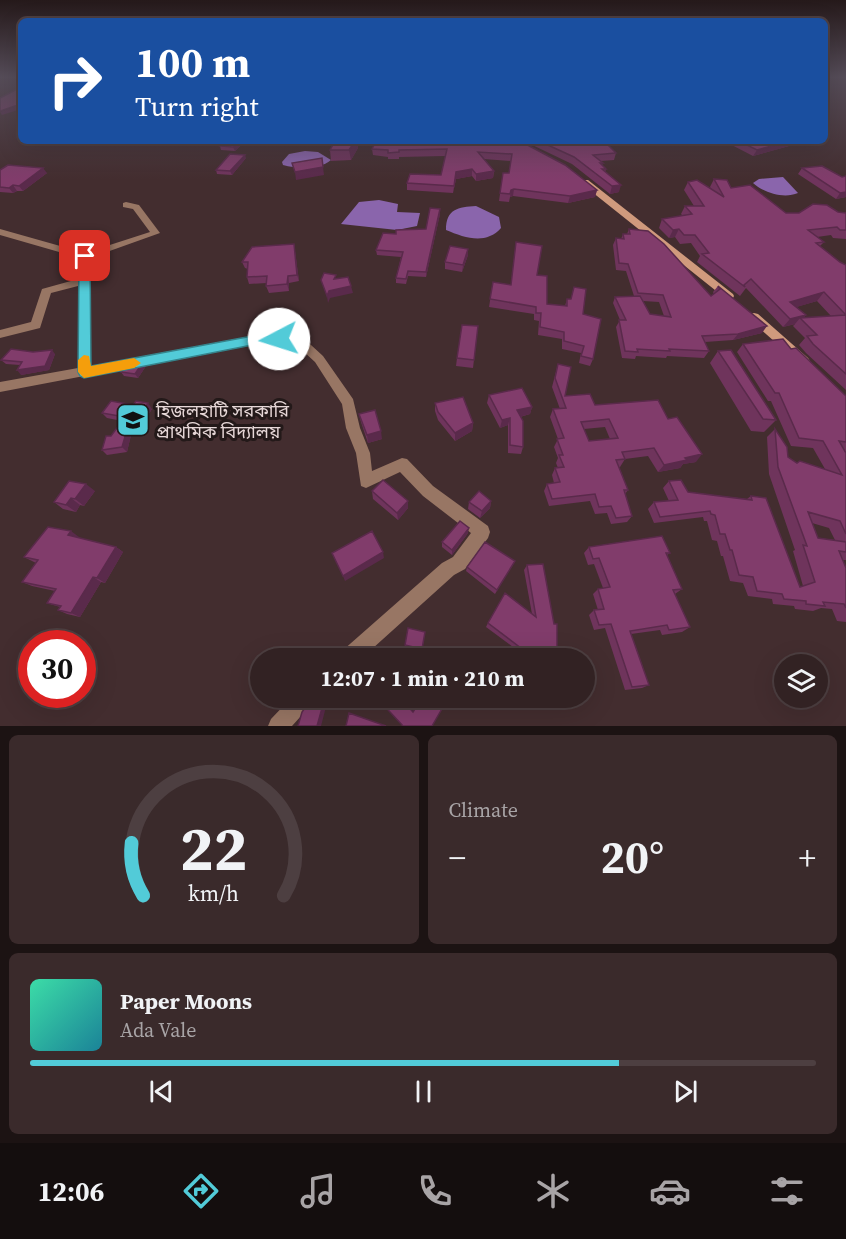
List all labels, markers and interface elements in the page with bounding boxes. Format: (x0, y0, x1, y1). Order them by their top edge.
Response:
text: 100 m (135, 33, 250, 91)
icon: right (36, 42, 114, 120)
text: Turn right (135, 88, 259, 125)
pin (59, 230, 110, 281)
icon: arrive (68, 239, 101, 272)
position arrow (247, 307, 311, 371)
place label: হিজলহাটি সরকারি প্রাথমিক বিদ্যালয় (155, 398, 289, 444)
school or university icon: হিজলহাটি সরকারি প্রাথমিক বিদ্যালয় (115, 402, 151, 438)
speed limit sign: 30 (18, 630, 96, 708)
map controls (774, 654, 828, 708)
button: layers (774, 654, 828, 708)
text: 12:07 · 1 min · 210 m (321, 663, 524, 693)
text: Climate (449, 796, 518, 824)
text: 22 (180, 805, 248, 891)
text: 20° (600, 826, 664, 888)
text: − (449, 835, 466, 880)
text: + (798, 835, 816, 880)
text: km/h (188, 880, 239, 909)
text: Paper Moons (120, 986, 252, 1016)
text: Ada Vale (120, 1016, 196, 1044)
icon: previous (145, 1075, 178, 1108)
icon: pause (407, 1075, 440, 1108)
icon: next (669, 1075, 702, 1108)
icon: directions (180, 1170, 222, 1212)
icon: music (297, 1170, 339, 1212)
icon: phone (414, 1170, 456, 1212)
icon: climate (532, 1170, 574, 1212)
icon: car (649, 1170, 691, 1212)
icon: filters (766, 1170, 808, 1212)
text: 12:06 (38, 1173, 104, 1210)

